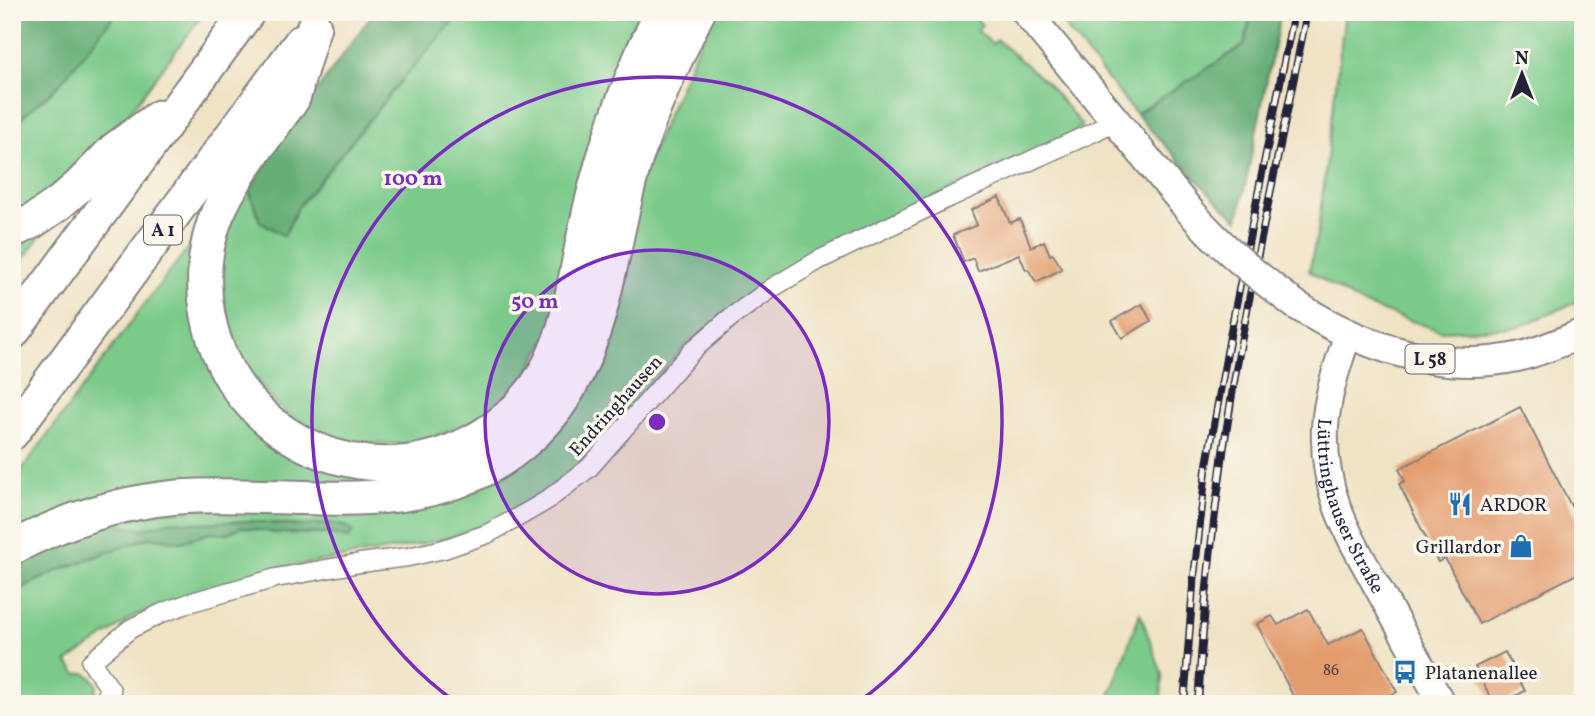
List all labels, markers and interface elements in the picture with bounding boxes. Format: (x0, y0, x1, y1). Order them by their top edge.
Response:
north arrow (1486, 38, 1556, 108)
text: N (1515, 46, 1529, 72)
text: 100 m (383, 165, 443, 194)
road number: A 1 (144, 215, 182, 244)
text: 50 m (511, 288, 559, 317)
road number: L 58 (1406, 344, 1454, 374)
street label: Endringhausen (564, 350, 669, 463)
centre of rings (645, 410, 669, 434)
street label: Lüttringhauser Straße (1310, 417, 1390, 599)
restaurant icon: ARDOR (1446, 490, 1474, 518)
place label: ARDOR (1480, 493, 1547, 519)
shop icon: Grillardor (1507, 532, 1535, 560)
place label: Grillardor (1416, 535, 1501, 561)
bus stop icon: Platanenallee (1391, 658, 1419, 686)
house number: 86 (1323, 660, 1339, 682)
place label: Platanenallee (1425, 661, 1538, 687)

